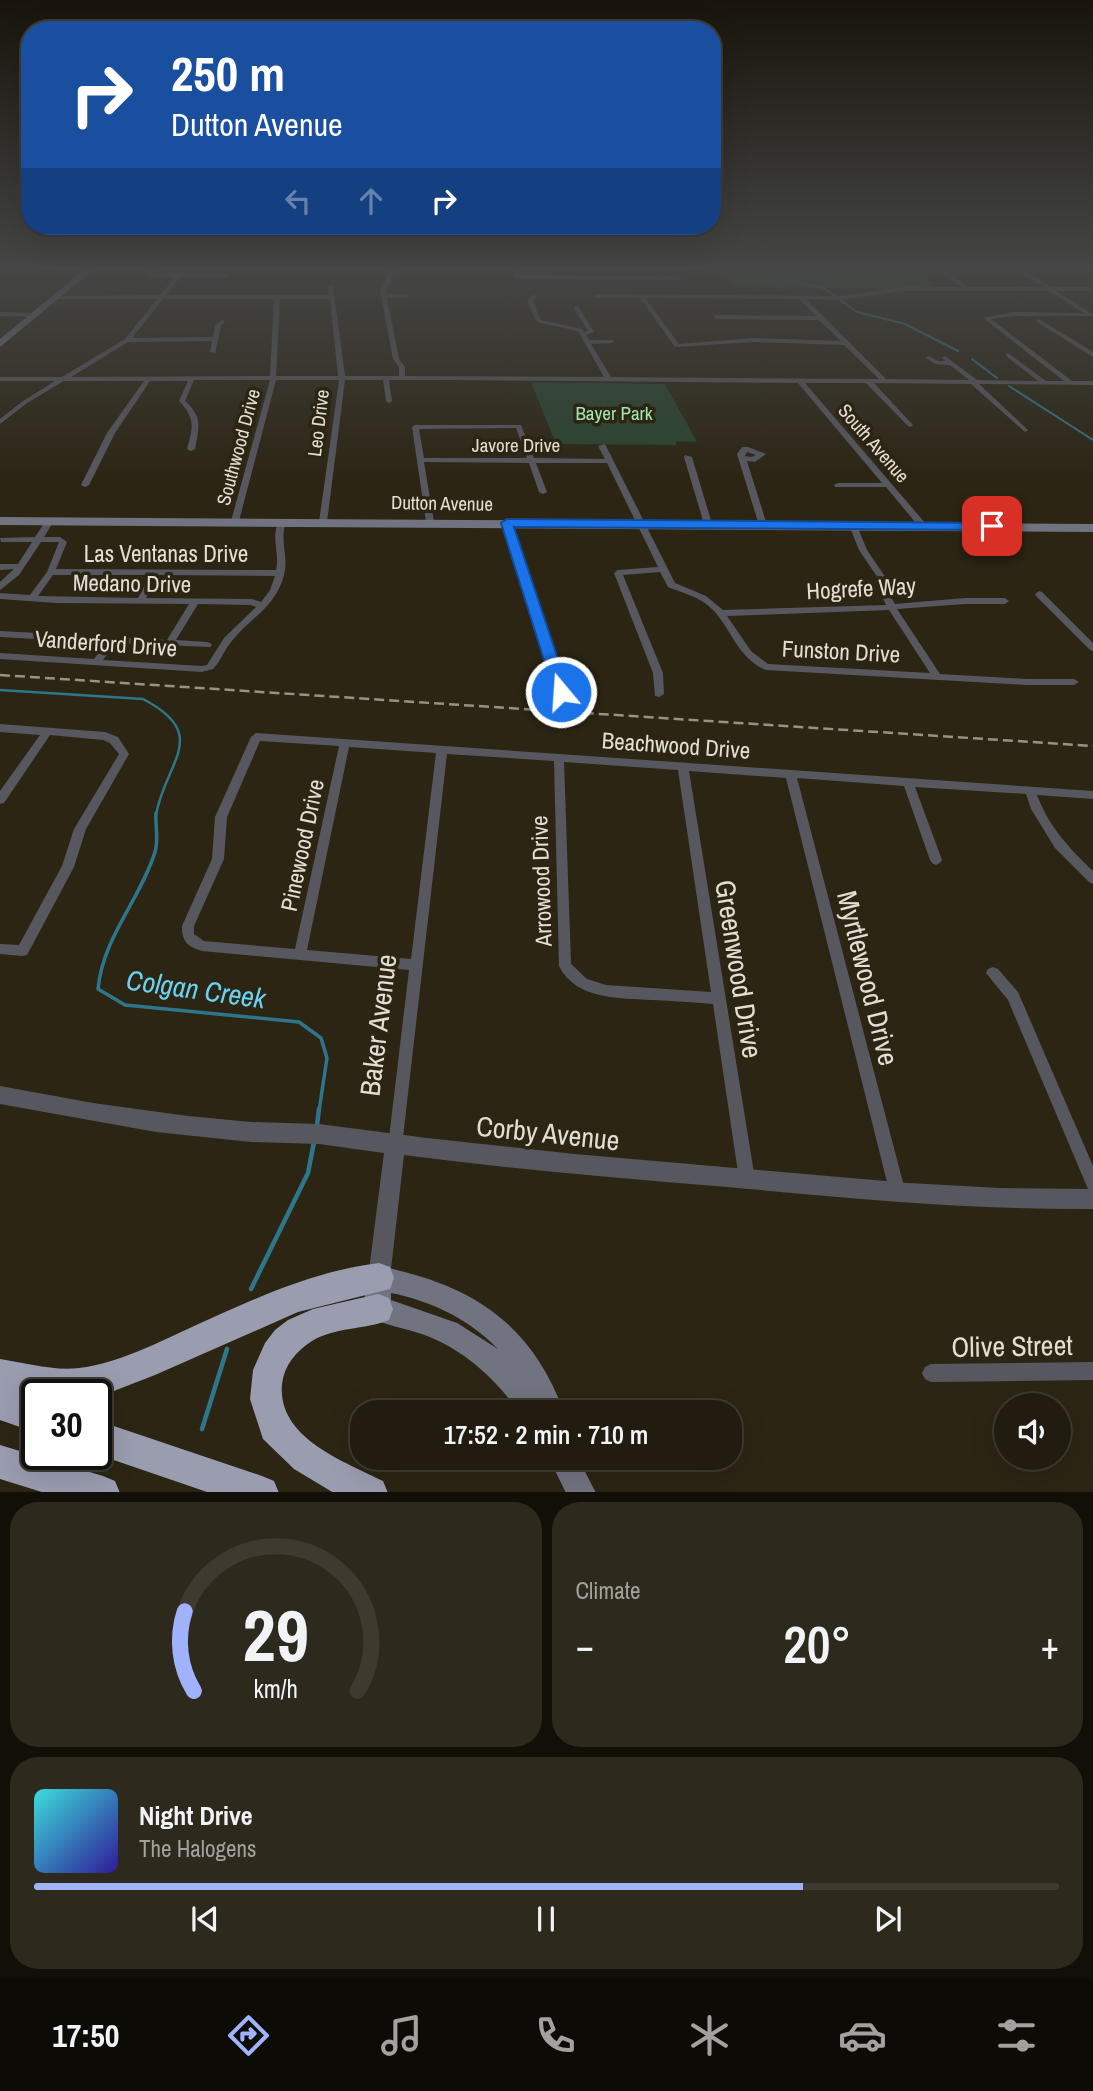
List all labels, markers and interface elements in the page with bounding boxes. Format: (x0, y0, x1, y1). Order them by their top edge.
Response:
text: 250 m (171, 40, 285, 106)
icon: right (56, 49, 147, 140)
text: Dutton Avenue (171, 103, 343, 146)
icon: left (279, 182, 317, 220)
icon: ahead (352, 182, 390, 220)
icon: right (425, 182, 463, 220)
street label: Southwood Drive (210, 386, 266, 508)
street label: Leo Drive (301, 388, 335, 458)
street label: South Avenue (832, 398, 916, 488)
park label: Bayer Park (575, 400, 653, 426)
street label: Javore Drive (472, 432, 560, 458)
street label: Dutton Avenue (391, 489, 493, 517)
pin (962, 496, 1022, 556)
icon: arrive (973, 507, 1011, 545)
street label: Las Ventanas Drive (84, 538, 248, 569)
street label: Medano Drive (73, 566, 191, 600)
street label: Hogrefe Way (806, 570, 917, 606)
street label: Vanderford Drive (34, 623, 178, 663)
street label: Funston Drive (781, 632, 901, 670)
position arrow (524, 655, 598, 729)
street label: Beachwood Drive (601, 724, 751, 766)
street label: Pinewood Drive (273, 776, 331, 914)
street label: Arrowood Drive (523, 815, 559, 948)
street label: Greenwood Drive (706, 877, 772, 1061)
street label: Myrtlewood Drive (828, 887, 908, 1069)
street label: Baker Avenue (350, 952, 406, 1098)
water label: Colgan Creek (124, 960, 270, 1018)
street label: Corby Avenue (474, 1107, 622, 1159)
street label: Olive Street (951, 1326, 1073, 1366)
speed limit sign: 30 (21, 1379, 112, 1470)
map controls (994, 1393, 1071, 1470)
button: sound (994, 1393, 1071, 1470)
text: 17:52 · 2 min · 710 m (444, 1417, 648, 1452)
text: Climate (576, 1575, 640, 1606)
text: 29 (243, 1586, 309, 1684)
text: 20° (783, 1609, 851, 1679)
text: − (576, 1620, 594, 1671)
text: + (1041, 1620, 1059, 1671)
text: km/h (254, 1671, 298, 1705)
text: Night Drive (139, 1798, 253, 1833)
text: The Halogens (139, 1833, 256, 1864)
icon: previous (186, 1900, 224, 1938)
icon: pause (527, 1900, 565, 1938)
icon: next (869, 1900, 907, 1938)
icon: directions (224, 2011, 273, 2060)
icon: music (377, 2011, 426, 2060)
icon: phone (531, 2011, 580, 2060)
icon: climate (685, 2011, 734, 2060)
icon: car (838, 2011, 887, 2060)
icon: filters (992, 2011, 1041, 2060)
text: 17:50 (52, 2014, 119, 2057)

